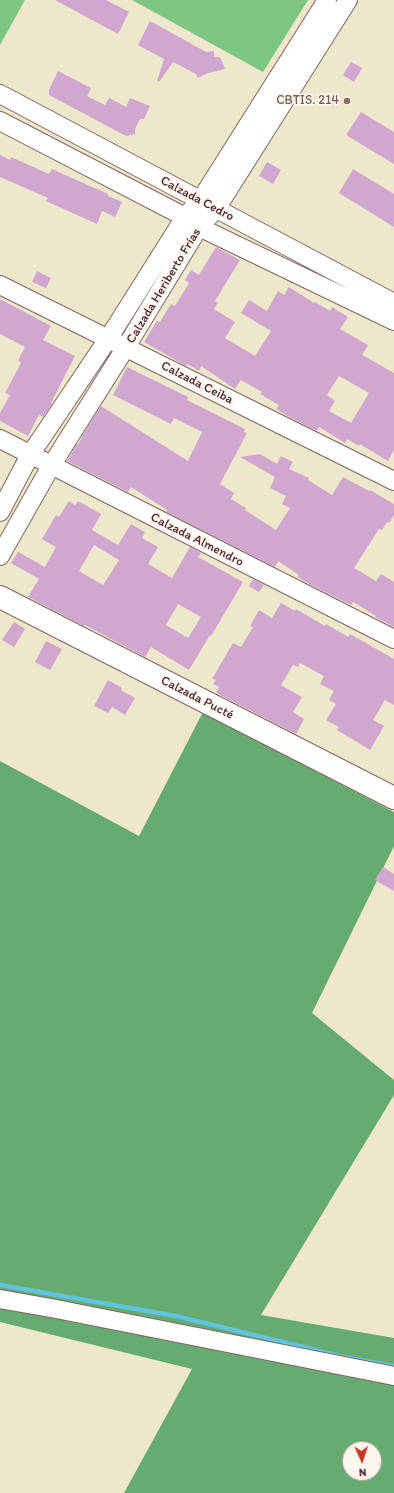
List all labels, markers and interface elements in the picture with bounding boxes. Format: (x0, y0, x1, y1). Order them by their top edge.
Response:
place label: CBTIS. 214 (276, 93, 339, 109)
marker: CBTIS. 214 (342, 96, 352, 106)
street label: Calzada Cedro (158, 173, 236, 225)
street label: Calzada Heriberto Frías (123, 225, 205, 347)
street label: Calzada Ceiba (158, 358, 236, 408)
street label: Calzada Almendro (148, 510, 246, 570)
street label: Calzada Pucté (158, 673, 236, 723)
north arrow (342, 1441, 382, 1481)
text: N (359, 1466, 367, 1479)

